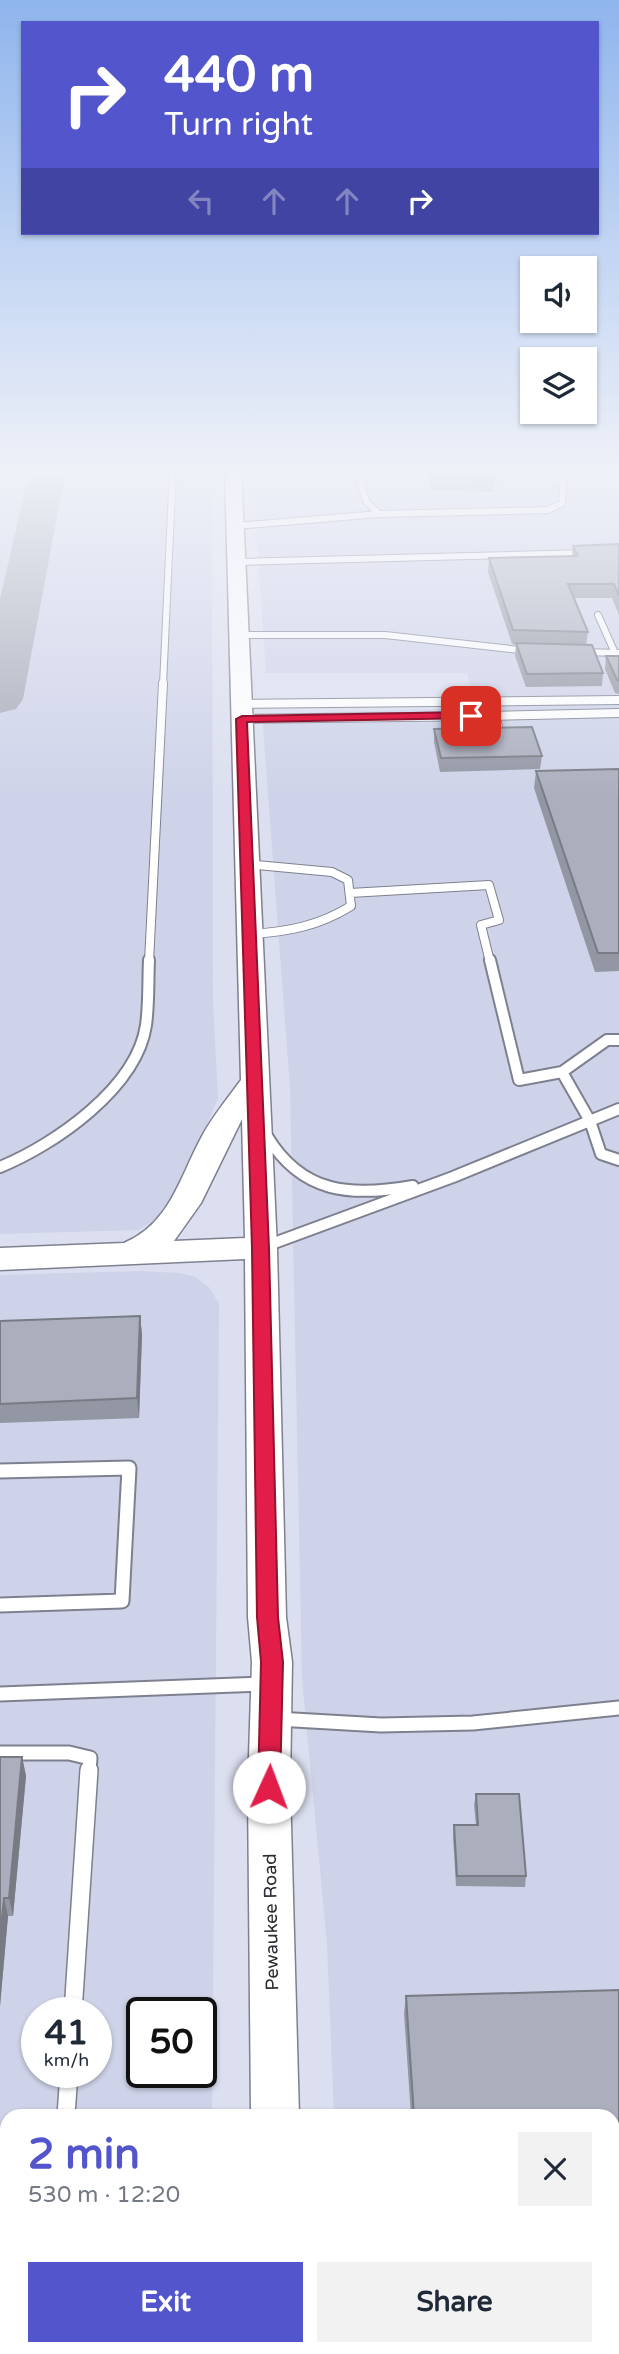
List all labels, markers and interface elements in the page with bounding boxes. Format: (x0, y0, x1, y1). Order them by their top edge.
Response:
text: 440 m (164, 46, 314, 105)
icon: right (49, 49, 140, 140)
text: Turn right (164, 106, 313, 144)
icon: left (182, 182, 220, 220)
icon: ahead (255, 182, 293, 220)
icon: ahead (328, 182, 366, 220)
icon: right (401, 182, 439, 220)
map controls (520, 256, 597, 424)
button: sound (520, 256, 597, 333)
button: layers (520, 347, 597, 424)
pin (441, 686, 501, 746)
icon: arrive (452, 697, 490, 735)
position arrow (232, 1750, 306, 1824)
street label: Pewaukee Road (259, 1853, 283, 1991)
speed limit sign: 50 (126, 1997, 217, 2088)
text: 41 (45, 2012, 88, 2054)
text: km/h (44, 2049, 89, 2071)
text: 2 min (28, 2129, 140, 2180)
button: close (518, 2132, 592, 2206)
text: 530 m · 12:20 (28, 2181, 180, 2209)
button: Exit (28, 2262, 303, 2342)
button: Share (317, 2262, 592, 2342)

